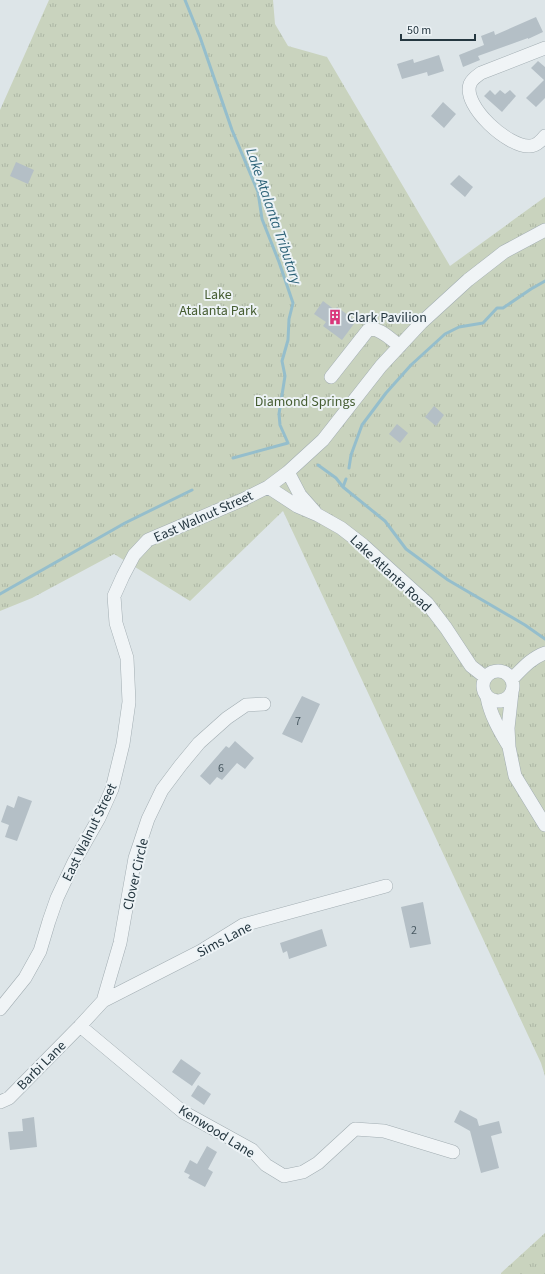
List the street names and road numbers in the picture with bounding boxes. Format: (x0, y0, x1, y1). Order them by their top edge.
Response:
street label: East Walnut Street (151, 486, 257, 548)
street label: Lake Atlanta Road (345, 531, 436, 617)
street label: East Walnut Street (57, 780, 122, 885)
street label: Clover Circle (118, 836, 154, 912)
street label: Sims Lane (193, 917, 256, 963)
street label: Barbi Lane (13, 1036, 71, 1095)
street label: Kenwood Lane (174, 1100, 259, 1163)

